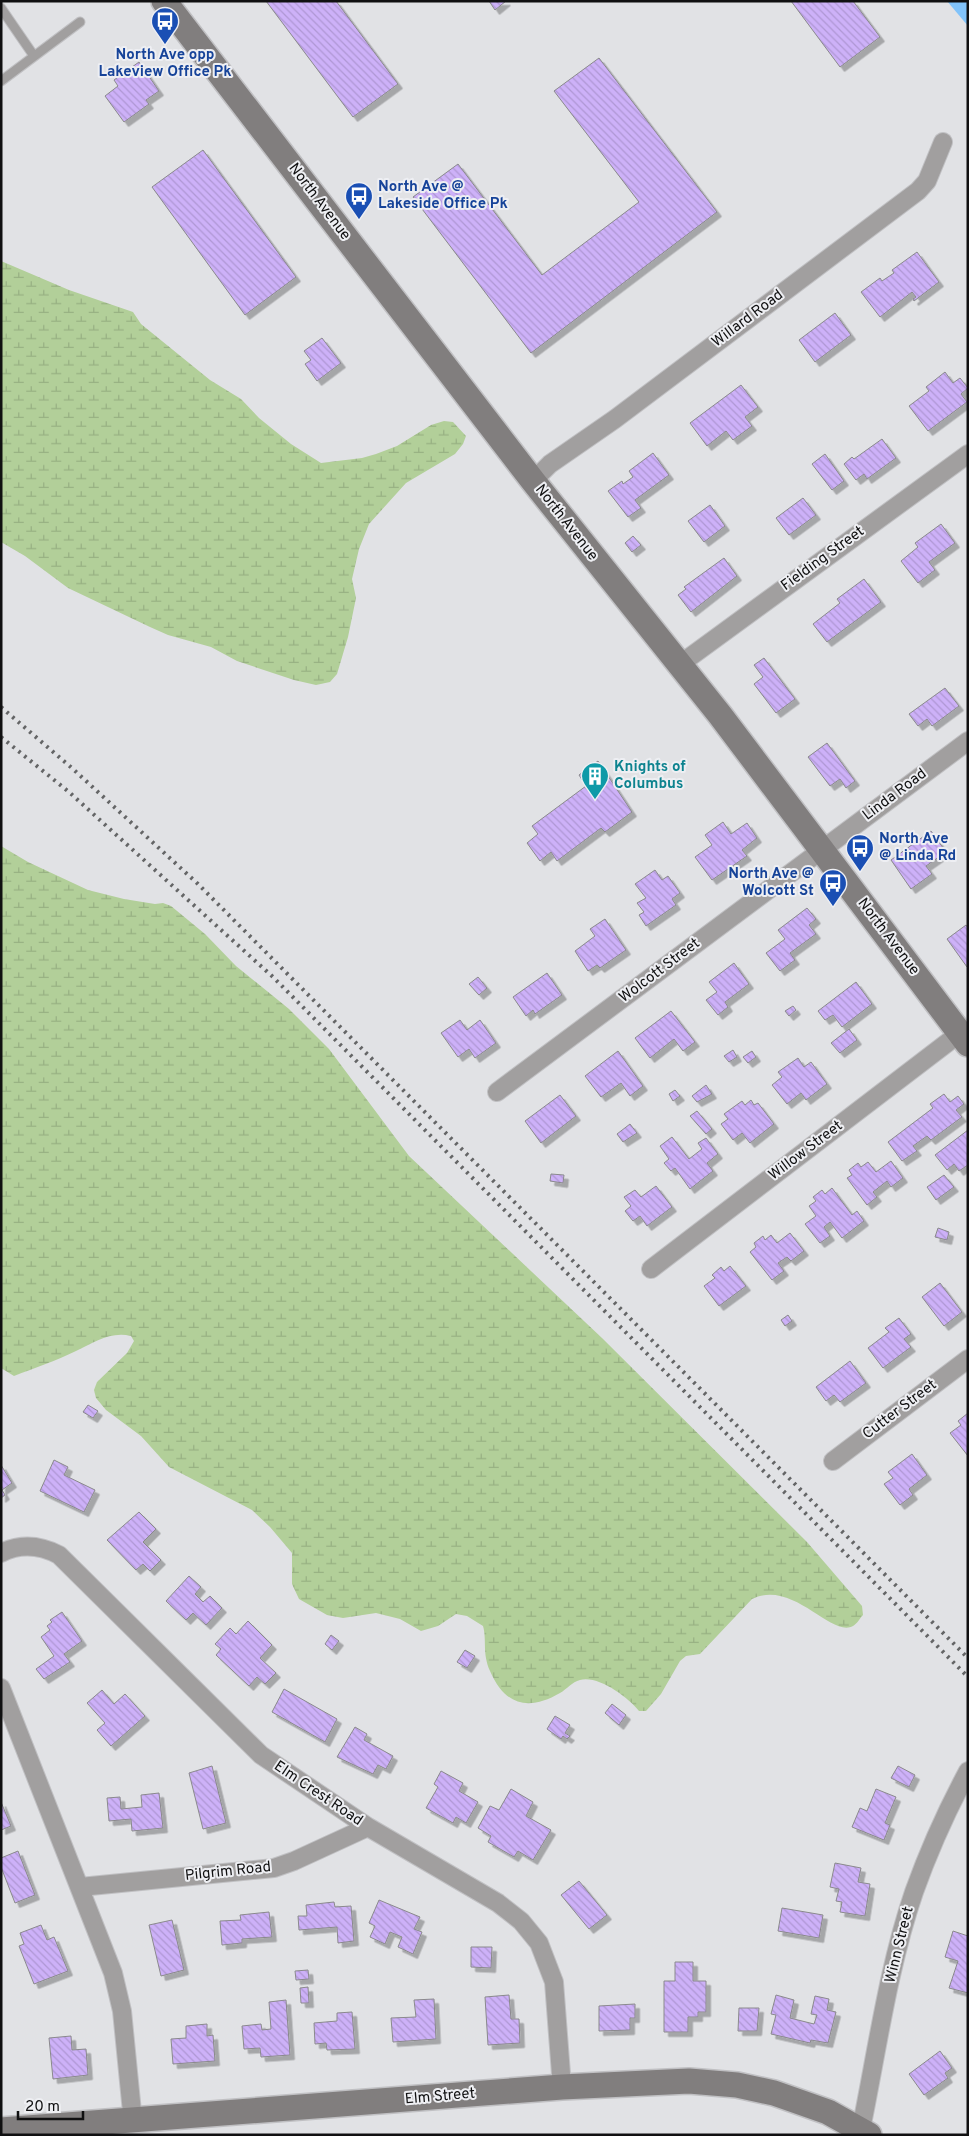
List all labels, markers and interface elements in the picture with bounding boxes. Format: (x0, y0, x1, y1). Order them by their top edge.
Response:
bus stop icon: North Ave opp Lakeview Office Pk (150, 6, 180, 45)
place label: North Ave opp Lakeview Office Pk (98, 46, 232, 82)
street label: North Avenue (284, 160, 354, 244)
place label: North Ave @ Lakeside Office Pk (378, 178, 508, 214)
bus stop icon: North Ave @ Lakeside Office Pk (344, 181, 374, 220)
street label: Willard Road (709, 286, 787, 352)
street label: North Avenue (530, 481, 602, 565)
street label: Fielding Street (778, 522, 868, 596)
place label: Knights of Columbus (614, 758, 686, 794)
building icon: Knights of Columbus (580, 761, 610, 800)
street label: Linda Road (859, 765, 931, 825)
place label: North Ave @ Linda Rd (879, 830, 956, 866)
bus stop icon: North Ave @ Linda Rd (845, 833, 875, 872)
place label: North Ave @ Wolcott St (728, 865, 814, 901)
bus stop icon: North Ave @ Wolcott St (818, 868, 848, 907)
street label: North Avenue (853, 895, 923, 979)
street label: Wolcott Street (616, 934, 704, 1008)
street label: Willow Street (765, 1117, 847, 1185)
street label: Cutter Street (859, 1376, 941, 1444)
street label: Elm Crest Road (270, 1757, 366, 1831)
street label: Pilgrim Road (184, 1858, 272, 1886)
street label: Winn Street (881, 1905, 919, 1985)
street label: Elm Street (404, 2084, 476, 2110)
scale bar (18, 2088, 82, 2120)
text: 20 m (25, 2098, 60, 2117)

